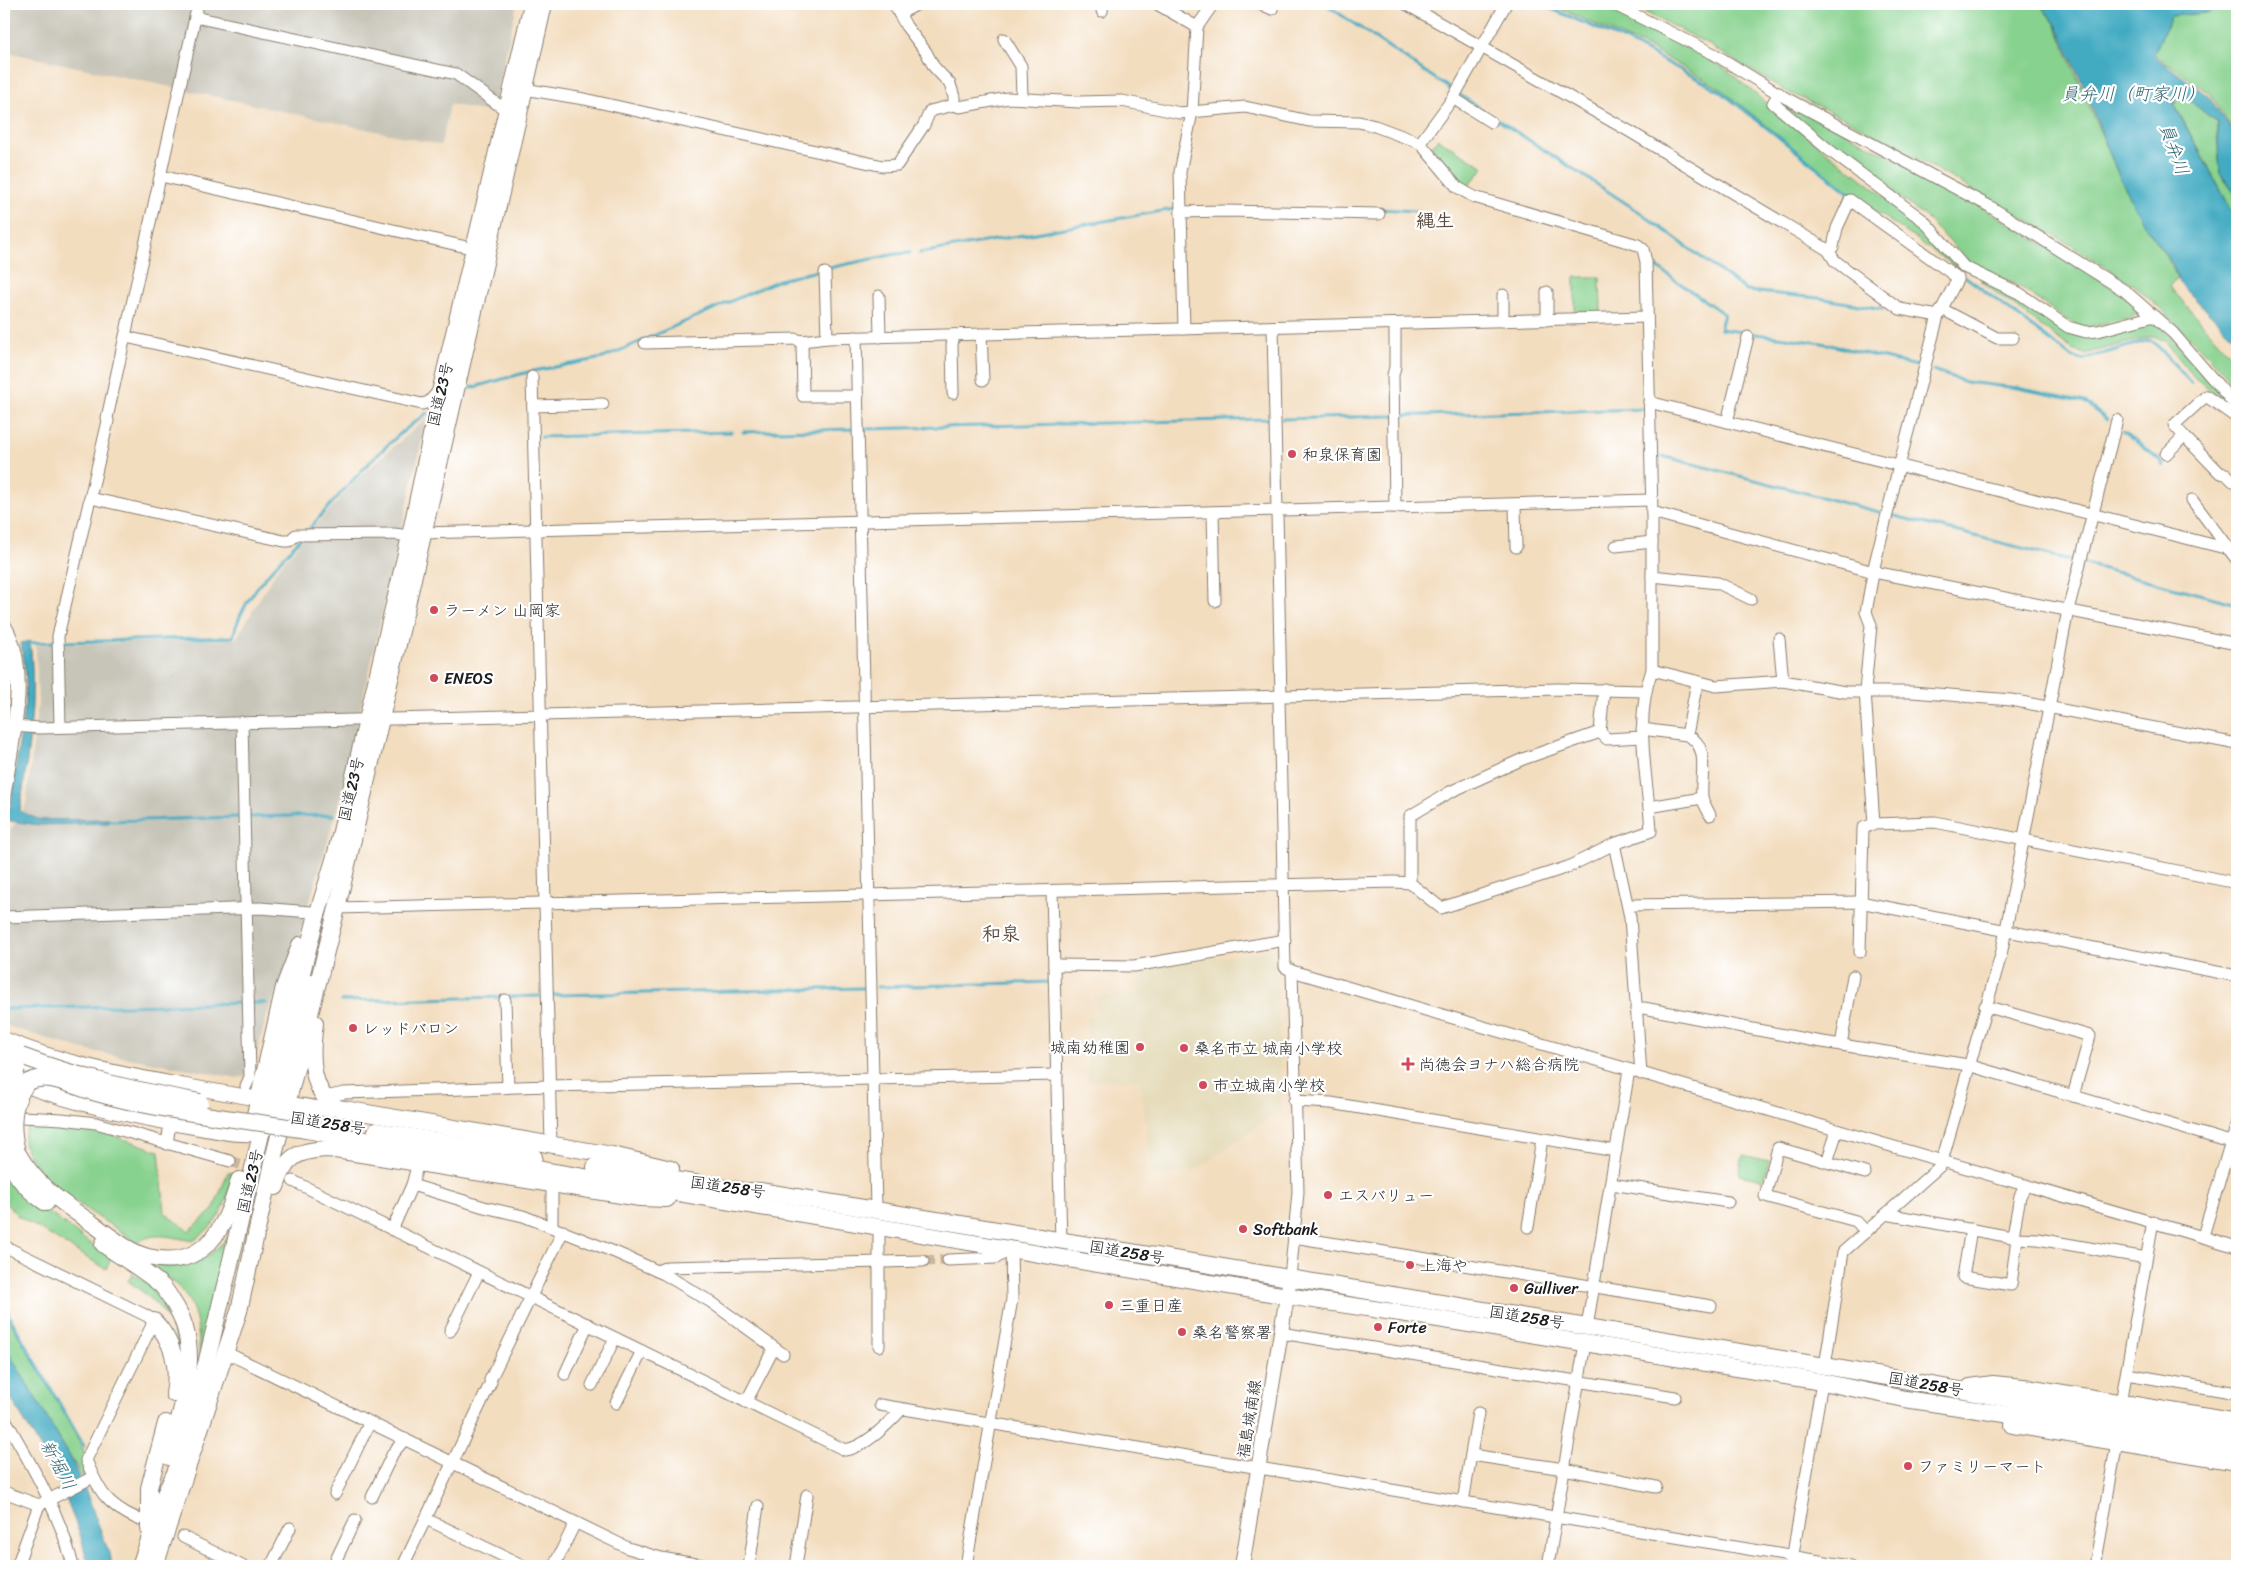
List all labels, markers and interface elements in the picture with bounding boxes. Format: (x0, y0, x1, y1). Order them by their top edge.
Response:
water label: 員弁川（町家川） (2061, 78, 2205, 110)
water label: 員弁川 (2150, 118, 2198, 180)
district label: 縄生 (1416, 204, 1454, 237)
street label: 国道23号 (418, 359, 462, 429)
place label: 和泉保育園 (1302, 440, 1382, 469)
marker: 和泉保育園 (1286, 448, 1298, 460)
place label: ラーメン 山岡家 (444, 596, 560, 625)
marker: ラーメン 山岡家 (428, 604, 440, 616)
place label: ENEOS (444, 664, 493, 693)
marker: ENEOS (428, 672, 440, 684)
street label: 国道23号 (329, 754, 373, 824)
district label: 和泉 (982, 917, 1020, 950)
place label: レッドバロン (363, 1014, 459, 1043)
marker: レッドバロン (347, 1022, 359, 1034)
place label: 城南幼稚園 (1050, 1033, 1130, 1062)
place label: 桑名市立 城南小学校 (1194, 1034, 1342, 1063)
marker: 城南幼稚園 (1134, 1041, 1146, 1053)
marker: 桑名市立 城南小学校 (1178, 1042, 1190, 1054)
place label: 尚徳会ヨナハ総合病院 (1419, 1050, 1579, 1079)
marker: 尚徳会ヨナハ総合病院 (1401, 1057, 1415, 1071)
place label: 市立城南小学校 (1213, 1071, 1325, 1100)
marker: 市立城南小学校 (1197, 1079, 1209, 1091)
street label: 国道258号 (288, 1103, 368, 1143)
street label: 国道23号 (228, 1146, 272, 1216)
street label: 国道258号 (688, 1167, 768, 1207)
place label: エスバリュー (1338, 1181, 1434, 1210)
marker: エスバリュー (1322, 1189, 1334, 1201)
place label: Softbank (1253, 1215, 1319, 1244)
marker: Softbank (1237, 1223, 1249, 1235)
street label: 国道258号 (1087, 1232, 1167, 1272)
place label: 上海や (1420, 1251, 1468, 1280)
marker: 上海や (1404, 1259, 1416, 1271)
place label: Gulliver (1524, 1274, 1579, 1303)
marker: Gulliver (1508, 1282, 1520, 1294)
place label: 三重日産 (1119, 1291, 1183, 1320)
street label: 国道258号 (1487, 1297, 1567, 1337)
marker: 三重日産 (1103, 1299, 1115, 1311)
place label: Forte (1388, 1313, 1427, 1342)
place label: 桑名警察署 (1192, 1318, 1272, 1347)
marker: Forte (1372, 1321, 1384, 1333)
marker: 桑名警察署 (1176, 1326, 1188, 1338)
street label: 国道258号 (1886, 1363, 1966, 1405)
street label: 福島城南線 (1228, 1377, 1270, 1461)
water label: 新堀川 (31, 1434, 85, 1496)
place label: ファミリーマート (1918, 1452, 2046, 1481)
marker: ファミリーマート (1902, 1460, 1914, 1472)

